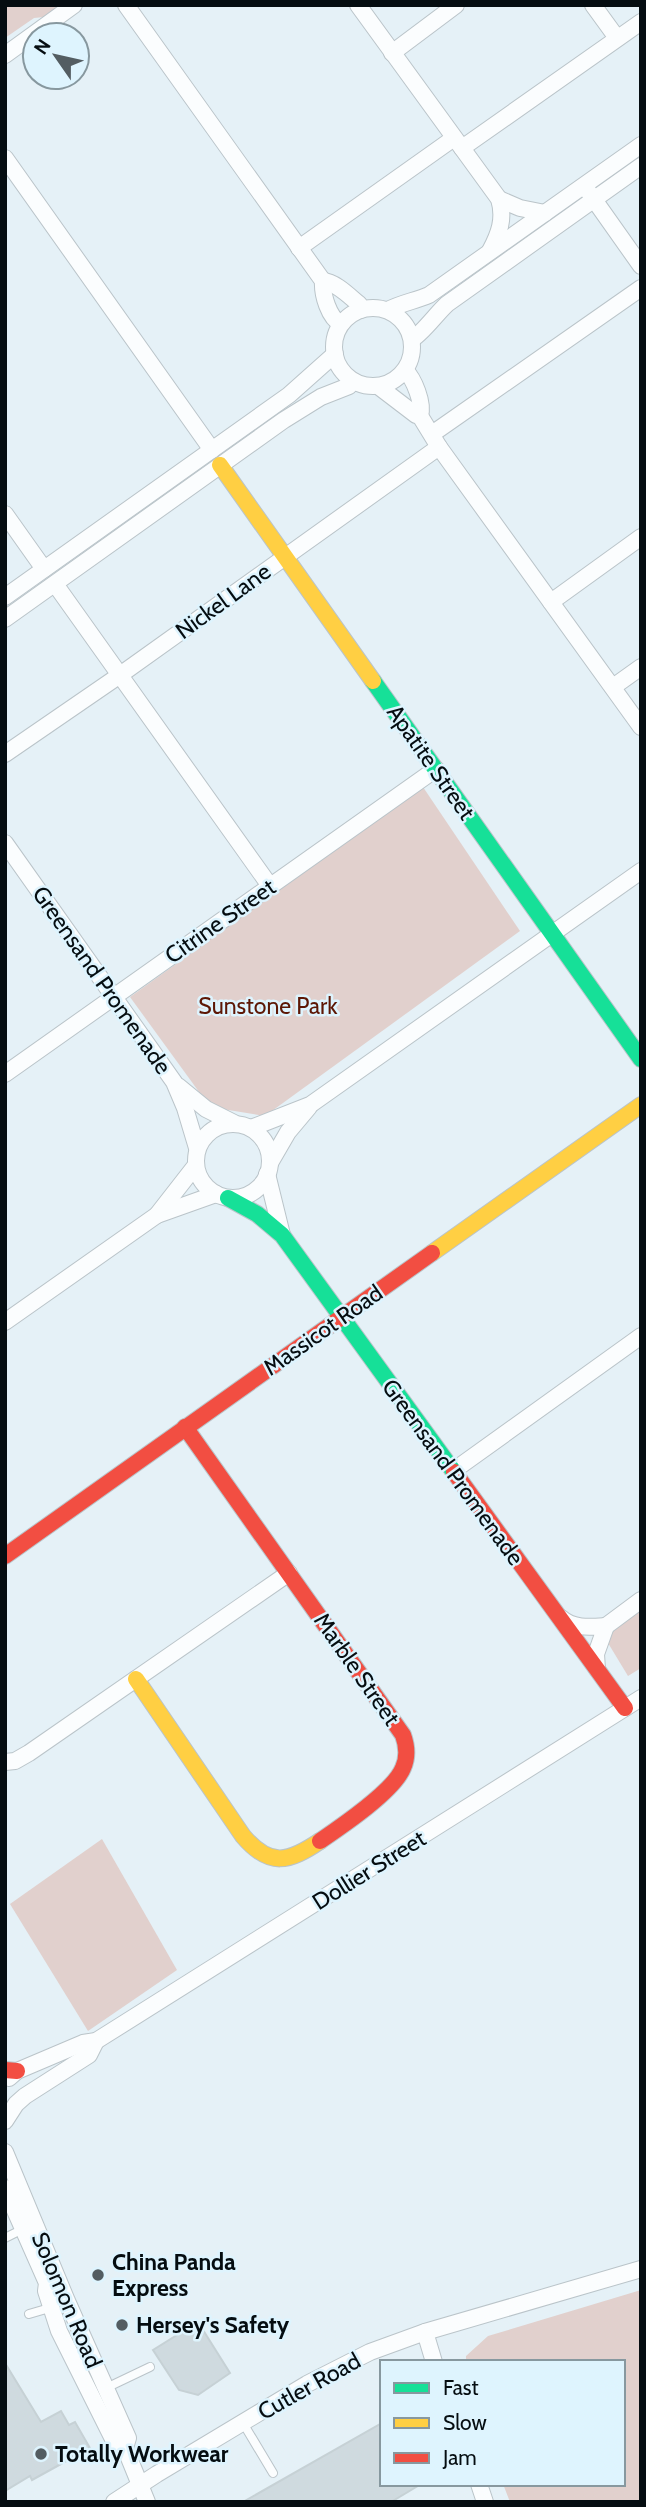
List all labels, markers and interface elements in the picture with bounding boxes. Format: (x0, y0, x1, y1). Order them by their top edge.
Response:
north arrow (21, 21, 91, 91)
text: N (29, 35, 56, 59)
street label: Nickel Lane (170, 557, 276, 645)
street label: Apatite Street (381, 699, 481, 825)
street label: Citrine Street (159, 873, 281, 969)
street label: Greensand Promenade (27, 881, 178, 1080)
park label: Sunstone Park (198, 992, 338, 1020)
street label: Massicot Road (258, 1279, 388, 1381)
street label: Greensand Promenade (376, 1374, 530, 1571)
street label: Marble Street (308, 1607, 406, 1731)
street label: Dollier Street (307, 1824, 431, 1916)
street label: Solomon Road (26, 2228, 108, 2372)
place label: China Panda Express (112, 2248, 236, 2302)
marker: China Panda Express (90, 2267, 106, 2283)
place label: Hersey's Safety (136, 2311, 290, 2339)
marker: Hersey's Safety (114, 2317, 130, 2333)
street label: Cutler Road (253, 2346, 365, 2426)
legend (380, 2360, 625, 2486)
text: Fast (443, 2375, 479, 2400)
text: Slow (443, 2410, 487, 2435)
place label: Totally Workwear (55, 2440, 229, 2468)
text: Jam (442, 2445, 477, 2470)
marker: Totally Workwear (33, 2446, 49, 2462)

